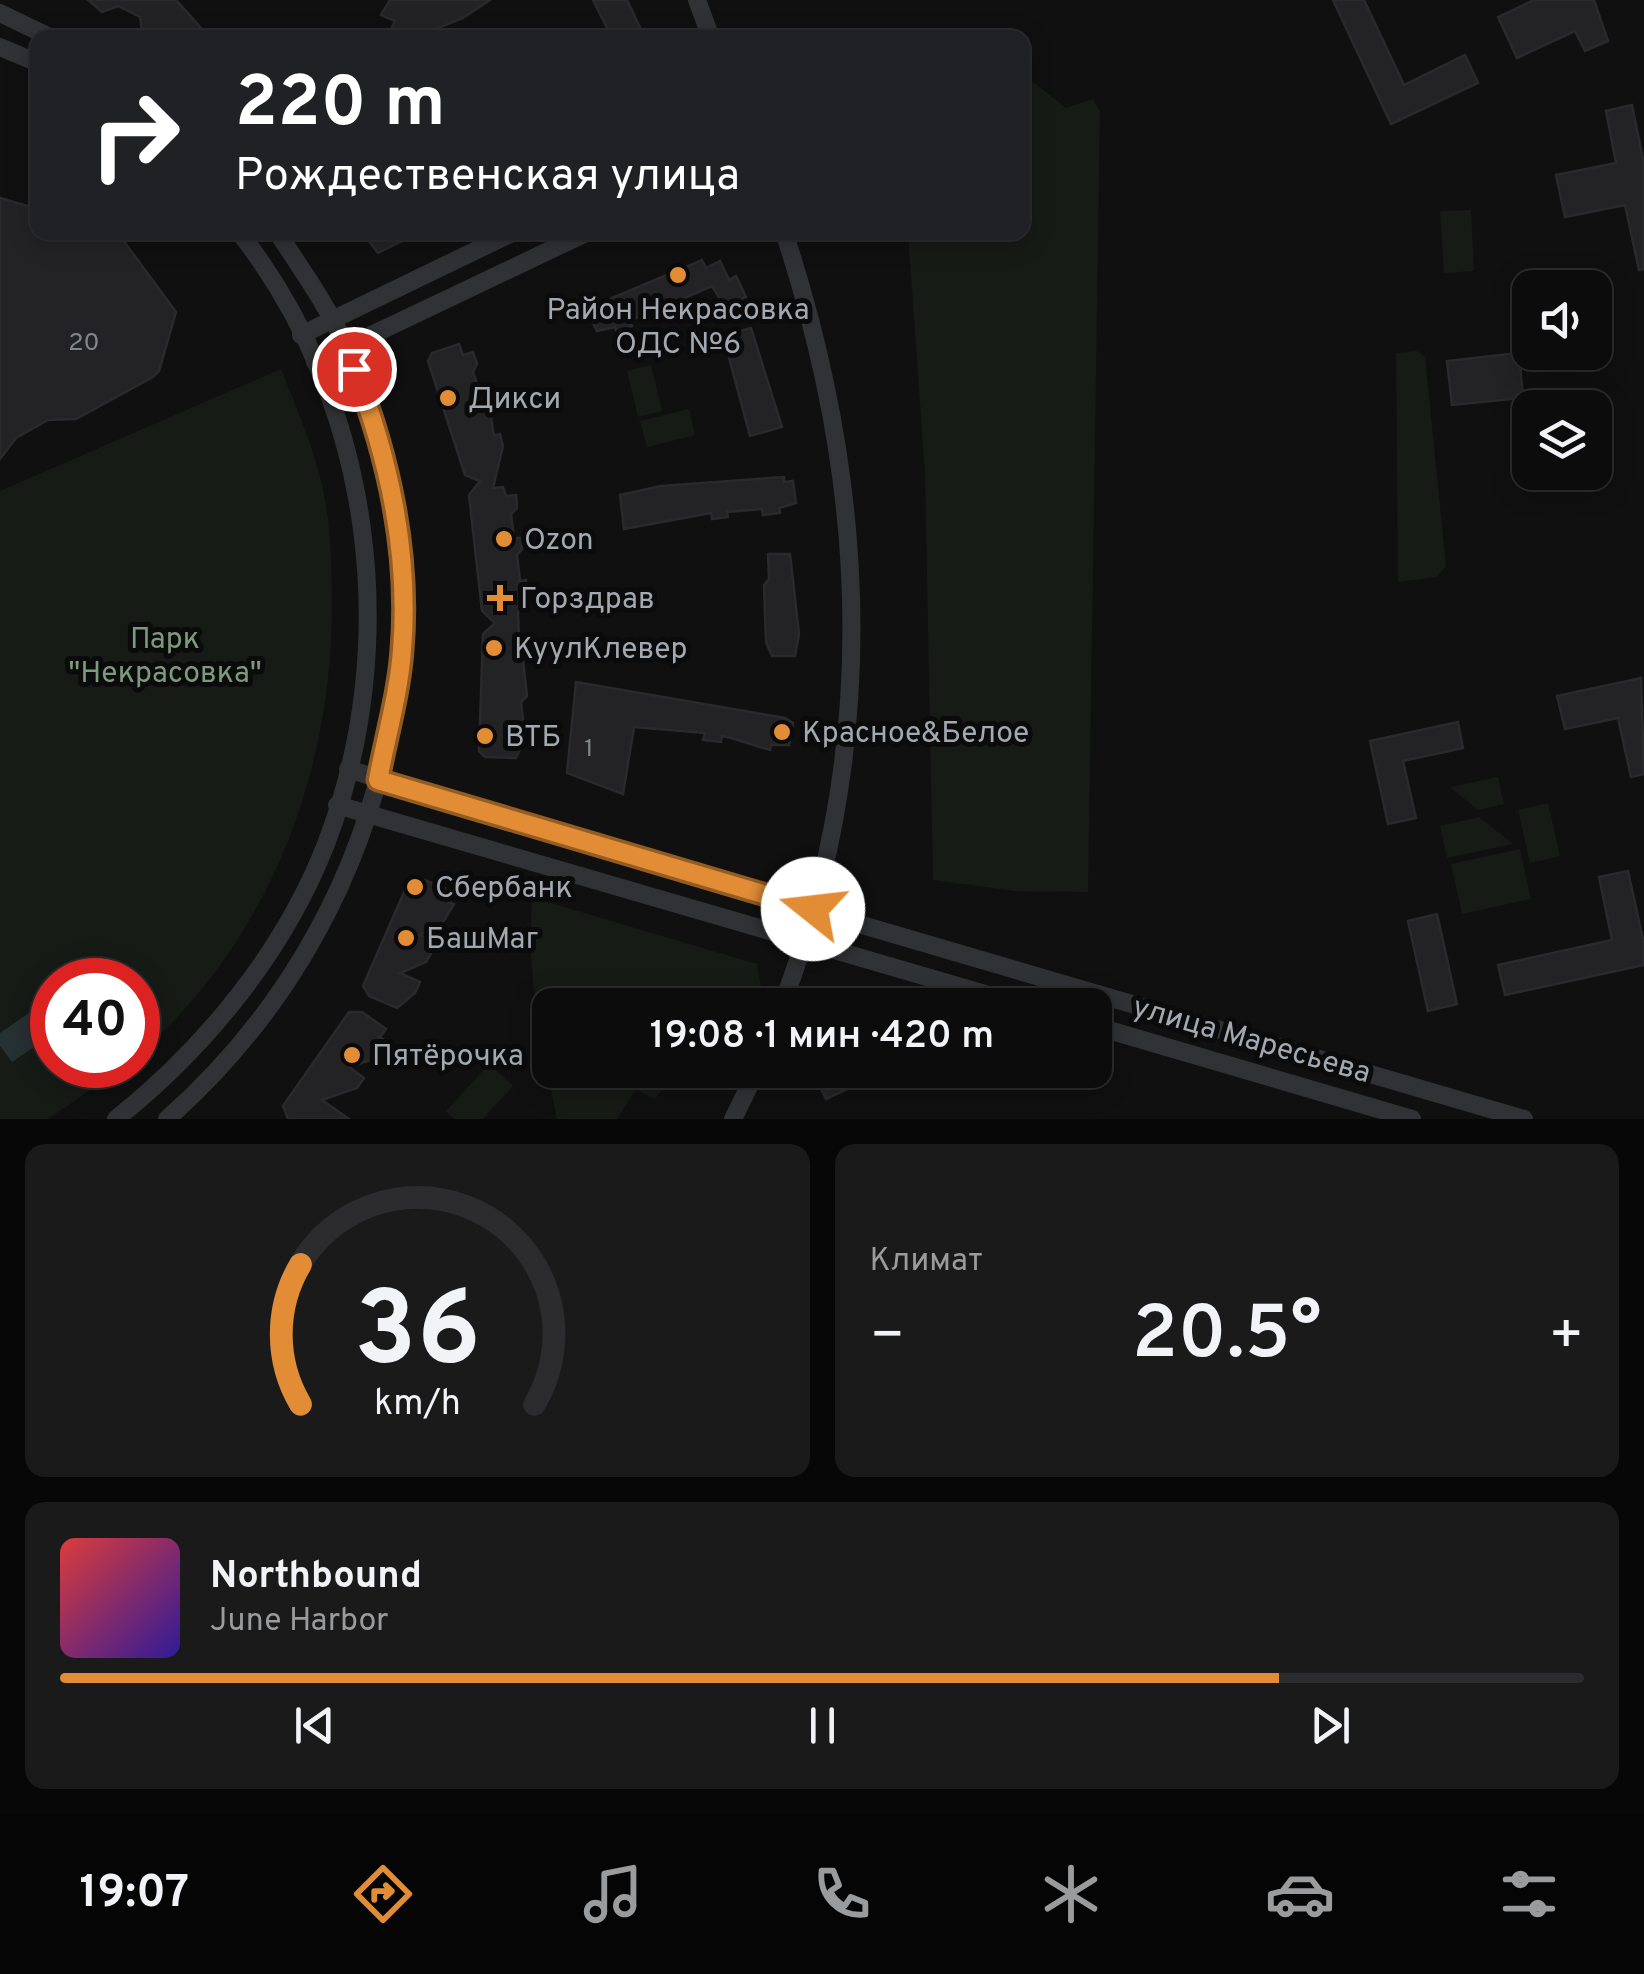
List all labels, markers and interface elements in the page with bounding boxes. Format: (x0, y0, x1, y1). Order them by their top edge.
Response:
text: 220 m (235, 62, 445, 151)
icon: right (70, 70, 200, 200)
text: Рождественская улица (235, 149, 740, 206)
marker: Район Некрасовка ОДС №6 (667, 264, 689, 286)
map controls (1512, 270, 1612, 490)
button: sound (1512, 270, 1612, 370)
place label: Район Некрасовка ОДС №6 (546, 293, 810, 364)
pin (312, 327, 397, 412)
house number: 20 (68, 328, 100, 360)
icon: arrive (327, 342, 382, 397)
place label: Дикси (468, 382, 561, 419)
marker: Дикси (437, 387, 459, 409)
button: layers (1512, 390, 1612, 490)
place label: Ozon (524, 523, 594, 560)
marker: Ozon (493, 528, 515, 550)
place label: Горздрав (520, 582, 655, 619)
marker: Горздрав (489, 587, 511, 609)
park label: Парк "Некрасовка" (68, 622, 262, 693)
place label: КуулКлевер (514, 632, 688, 669)
marker: КуулКлевер (483, 637, 505, 659)
place label: Красное&Белое (802, 716, 1029, 753)
place label: ВТБ (505, 720, 561, 757)
marker: Красное&Белое (771, 721, 793, 743)
marker: ВТБ (474, 725, 496, 747)
house number: 1 (584, 734, 594, 766)
position arrow (761, 857, 865, 961)
place label: Сбербанк (435, 871, 573, 908)
marker: Сбербанк (404, 876, 426, 898)
place label: БашМаг (426, 922, 538, 959)
marker: БашМаг (395, 927, 417, 949)
speed limit sign: 40 (30, 958, 160, 1088)
street label: улица Маресьева (1128, 990, 1375, 1093)
text: 19:08 · 1 мин · 420 m (650, 1013, 994, 1062)
place label: Пятёрочка (372, 1039, 524, 1076)
marker: Пятёрочка (341, 1044, 363, 1066)
text: Климат (870, 1242, 983, 1282)
text: 36 (354, 1270, 480, 1402)
text: 20.5° (1132, 1290, 1322, 1385)
text: − (870, 1303, 905, 1373)
text: + (1549, 1303, 1584, 1373)
text: km/h (374, 1382, 461, 1428)
text: Northbound (210, 1553, 422, 1602)
text: June Harbor (210, 1602, 389, 1642)
icon: previous (287, 1698, 342, 1753)
icon: pause (795, 1698, 850, 1753)
icon: next (1303, 1698, 1358, 1753)
icon: directions (348, 1859, 418, 1929)
icon: music (578, 1859, 648, 1929)
icon: phone (807, 1859, 877, 1929)
icon: climate (1036, 1859, 1106, 1929)
icon: car (1265, 1859, 1335, 1929)
icon: filters (1494, 1859, 1564, 1929)
text: 19:07 (80, 1866, 189, 1923)

